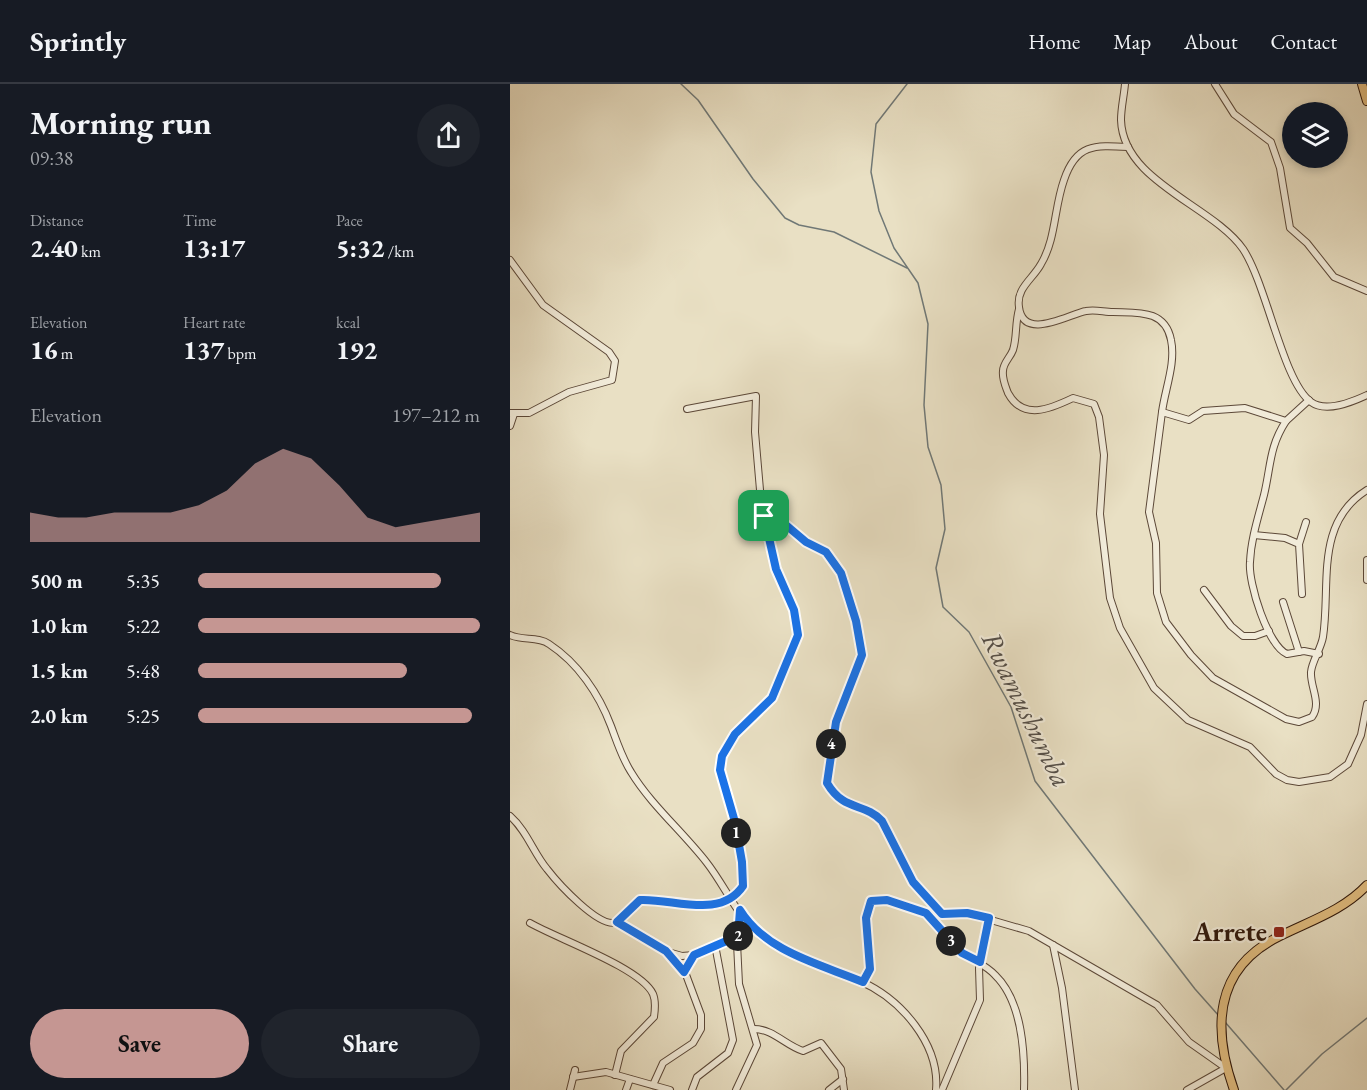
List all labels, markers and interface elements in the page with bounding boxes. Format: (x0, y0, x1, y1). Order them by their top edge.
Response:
text: Sprintly (30, 23, 126, 59)
text: Home (1028, 28, 1080, 55)
text: Map (1113, 28, 1151, 55)
text: About (1184, 28, 1237, 55)
text: Contact (1270, 28, 1337, 55)
text: Morning run (30, 101, 212, 144)
map controls (1282, 102, 1348, 168)
button: layers (1282, 102, 1348, 168)
button: share (417, 104, 480, 167)
text: 09:38 (30, 145, 73, 171)
text: Distance (30, 210, 83, 231)
text: Time (183, 210, 216, 231)
text: Pace (336, 210, 363, 231)
text: 2.40 (30, 231, 78, 265)
text: 13:17 (183, 231, 245, 265)
text: 5:32 (336, 231, 385, 265)
text: km (78, 241, 101, 262)
text: /km (385, 241, 414, 262)
text: Elevation (30, 312, 88, 333)
text: Heart rate (183, 312, 245, 333)
text: kcal (336, 312, 360, 333)
text: 16 (30, 333, 58, 367)
text: 137 (183, 333, 224, 367)
text: 192 (336, 333, 377, 367)
text: m (58, 343, 73, 364)
text: bpm (224, 343, 256, 364)
text: Elevation (30, 402, 102, 428)
text: 197–212 m (392, 402, 480, 428)
pin (738, 490, 789, 541)
icon: arrive (747, 499, 780, 532)
text: 500 m (30, 568, 83, 594)
text: 5:35 (126, 568, 160, 594)
text: 1.0 km (30, 613, 88, 639)
text: 5:22 (126, 613, 160, 639)
water label: Rwamushumba (974, 625, 1080, 793)
text: 1.5 km (30, 658, 88, 684)
text: 5:48 (126, 658, 160, 684)
text: 2.0 km (30, 703, 88, 729)
text: 5:25 (126, 703, 160, 729)
pin: 4 (816, 729, 846, 759)
text: 4 (827, 733, 835, 754)
pin: 1 (721, 818, 751, 848)
text: 1 (732, 822, 740, 843)
place label: Arrete (1192, 914, 1267, 949)
pin: 2 (723, 921, 753, 951)
text: 2 (734, 925, 742, 946)
marker: Arrete (1272, 925, 1286, 939)
pin: 3 (936, 926, 966, 956)
text: 3 (947, 930, 955, 951)
button: Save (30, 1009, 249, 1078)
button: Share (261, 1009, 480, 1078)

